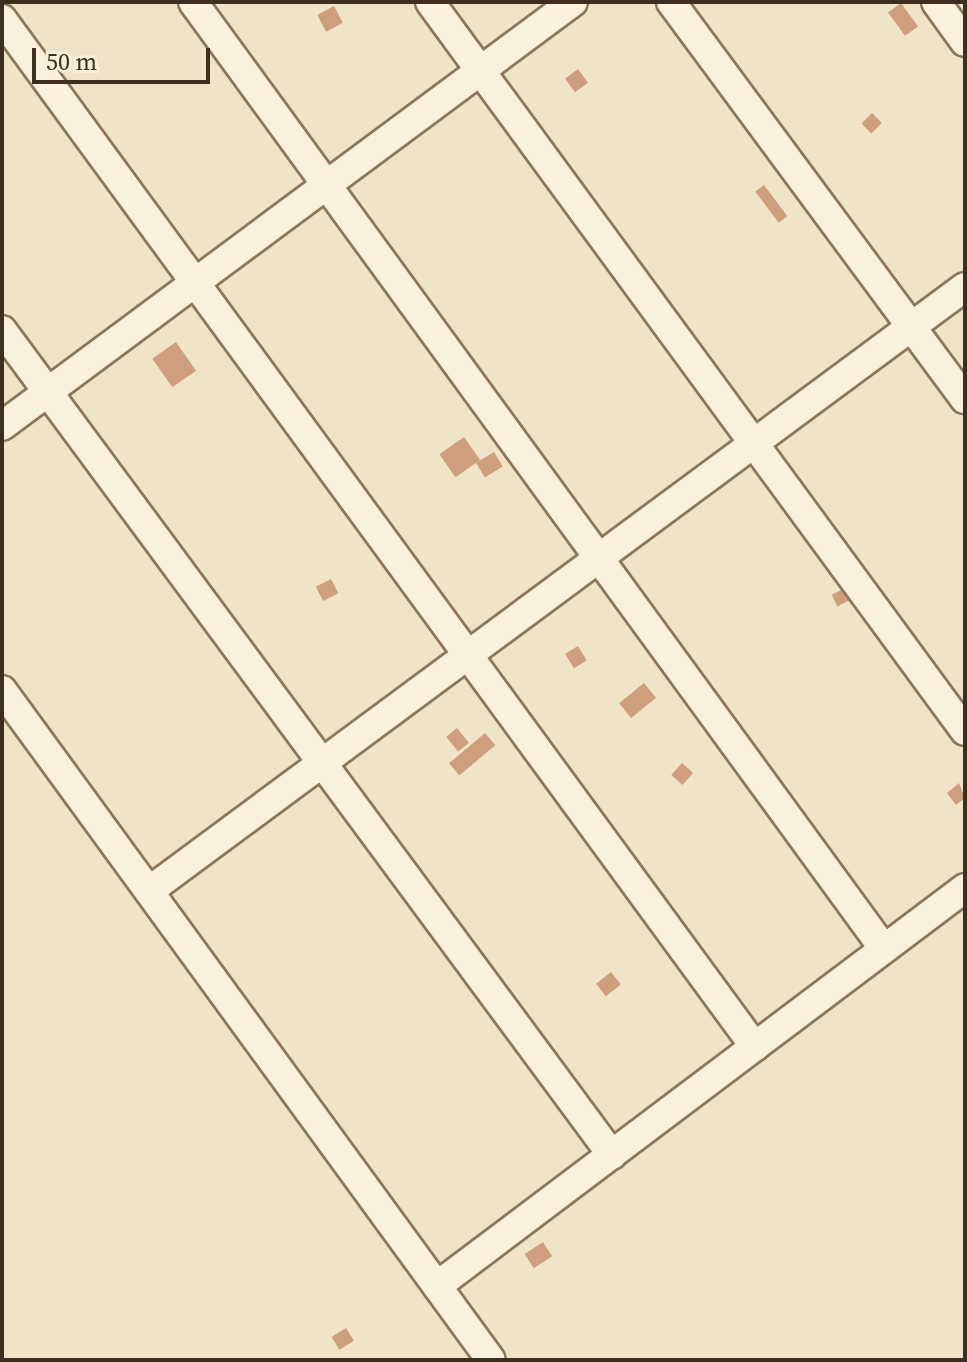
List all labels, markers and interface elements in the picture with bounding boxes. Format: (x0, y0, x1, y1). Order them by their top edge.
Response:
scale bar (36, 32, 214, 82)
text: 50 m (46, 45, 97, 78)

